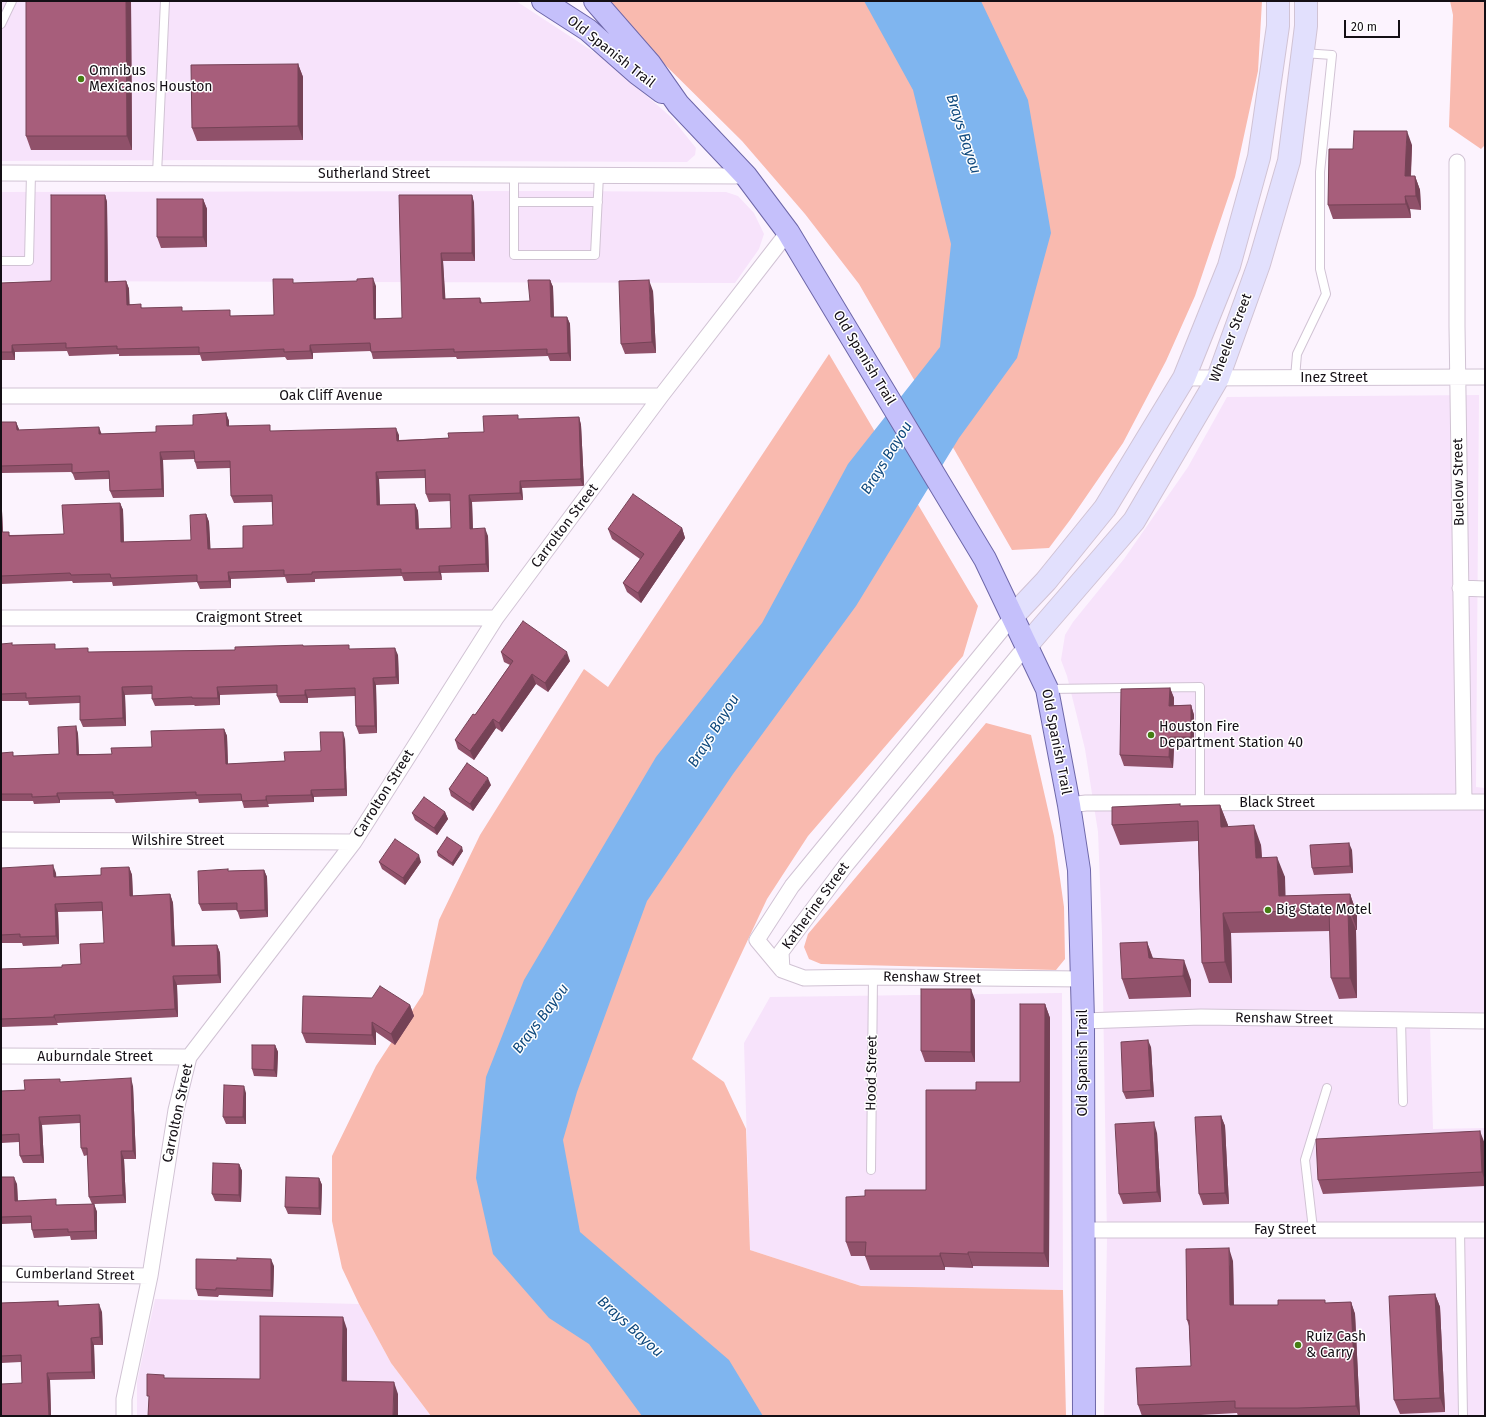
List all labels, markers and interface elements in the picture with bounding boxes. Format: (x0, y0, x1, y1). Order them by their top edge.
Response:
street label: Old Spanish Trail (564, 12, 658, 92)
scale bar (1346, 12, 1402, 38)
text: 20 m (1351, 20, 1377, 34)
place label: Omnibus Mexicanos Houston (89, 63, 213, 96)
marker: Omnibus Mexicanos Houston (76, 74, 86, 84)
water label: Brays Bayou (942, 92, 984, 176)
street label: Sutherland Street (318, 166, 430, 182)
street label: Wheeler Street (1206, 291, 1256, 385)
street label: Old Spanish Trail (829, 308, 899, 408)
street label: Inez Street (1300, 370, 1368, 386)
street label: Oak Cliff Avenue (279, 388, 383, 404)
water label: Brays Bayou (857, 418, 917, 498)
street label: Buelow Street (1450, 438, 1468, 526)
street label: Carrolton Street (528, 481, 602, 571)
street label: Craigmont Street (196, 610, 302, 626)
street label: Old Spanish Trail (1038, 688, 1074, 796)
water label: Brays Bayou (684, 691, 744, 771)
place label: Houston Fire Department Station 40 (1159, 719, 1303, 752)
marker: Houston Fire Department Station 40 (1146, 730, 1156, 740)
street label: Carrolton Street (350, 747, 418, 841)
street label: Black Street (1239, 795, 1315, 811)
street label: Wilshire Street (132, 833, 224, 849)
street label: Katherine Street (779, 859, 853, 953)
place label: Big State Motel (1276, 902, 1371, 918)
marker: Big State Motel (1263, 905, 1273, 915)
street label: Renshaw Street (883, 969, 981, 987)
water label: Brays Bayou (509, 981, 573, 1057)
street label: Old Spanish Trail (1075, 1009, 1091, 1117)
street label: Renshaw Street (1235, 1010, 1333, 1028)
street label: Hood Street (863, 1035, 881, 1111)
street label: Auburndale Street (37, 1049, 153, 1065)
street label: Carrolton Street (159, 1062, 197, 1164)
street label: Fay Street (1254, 1222, 1316, 1238)
street label: Cumberland Street (15, 1266, 135, 1284)
water label: Brays Bayou (593, 1293, 667, 1361)
place label: Ruiz Cash & Carry (1306, 1329, 1366, 1362)
marker: Ruiz Cash & Carry (1293, 1340, 1303, 1350)

